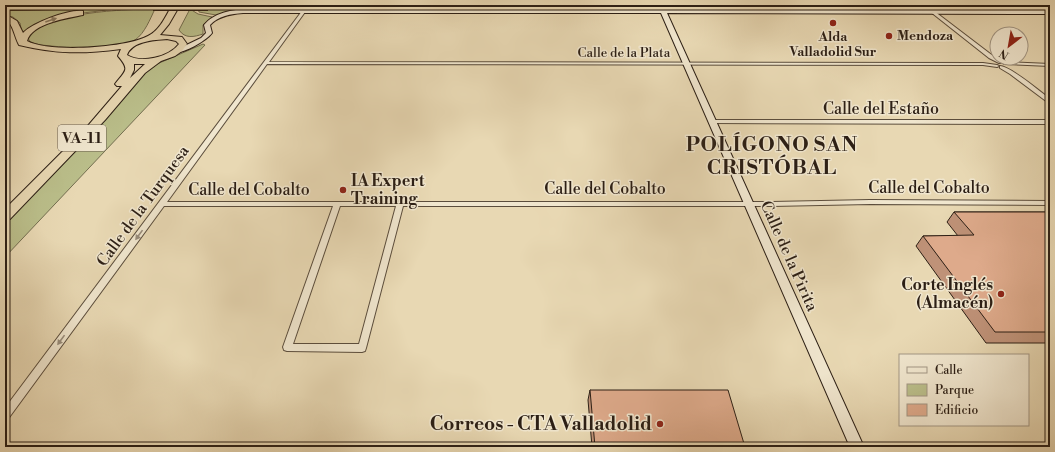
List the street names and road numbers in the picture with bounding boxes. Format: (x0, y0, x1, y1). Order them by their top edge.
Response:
street label: Calle de la Plata (578, 45, 671, 61)
street label: Calle del Estaño (823, 99, 939, 119)
road number: VA-11 (58, 125, 106, 151)
street label: Calle de la Turquesa (92, 141, 194, 270)
street label: Calle del Cobalto (868, 178, 990, 198)
street label: Calle del Cobalto (544, 179, 666, 199)
street label: Calle del Cobalto (188, 180, 310, 200)
street label: Calle de la Pirita (756, 198, 823, 315)

